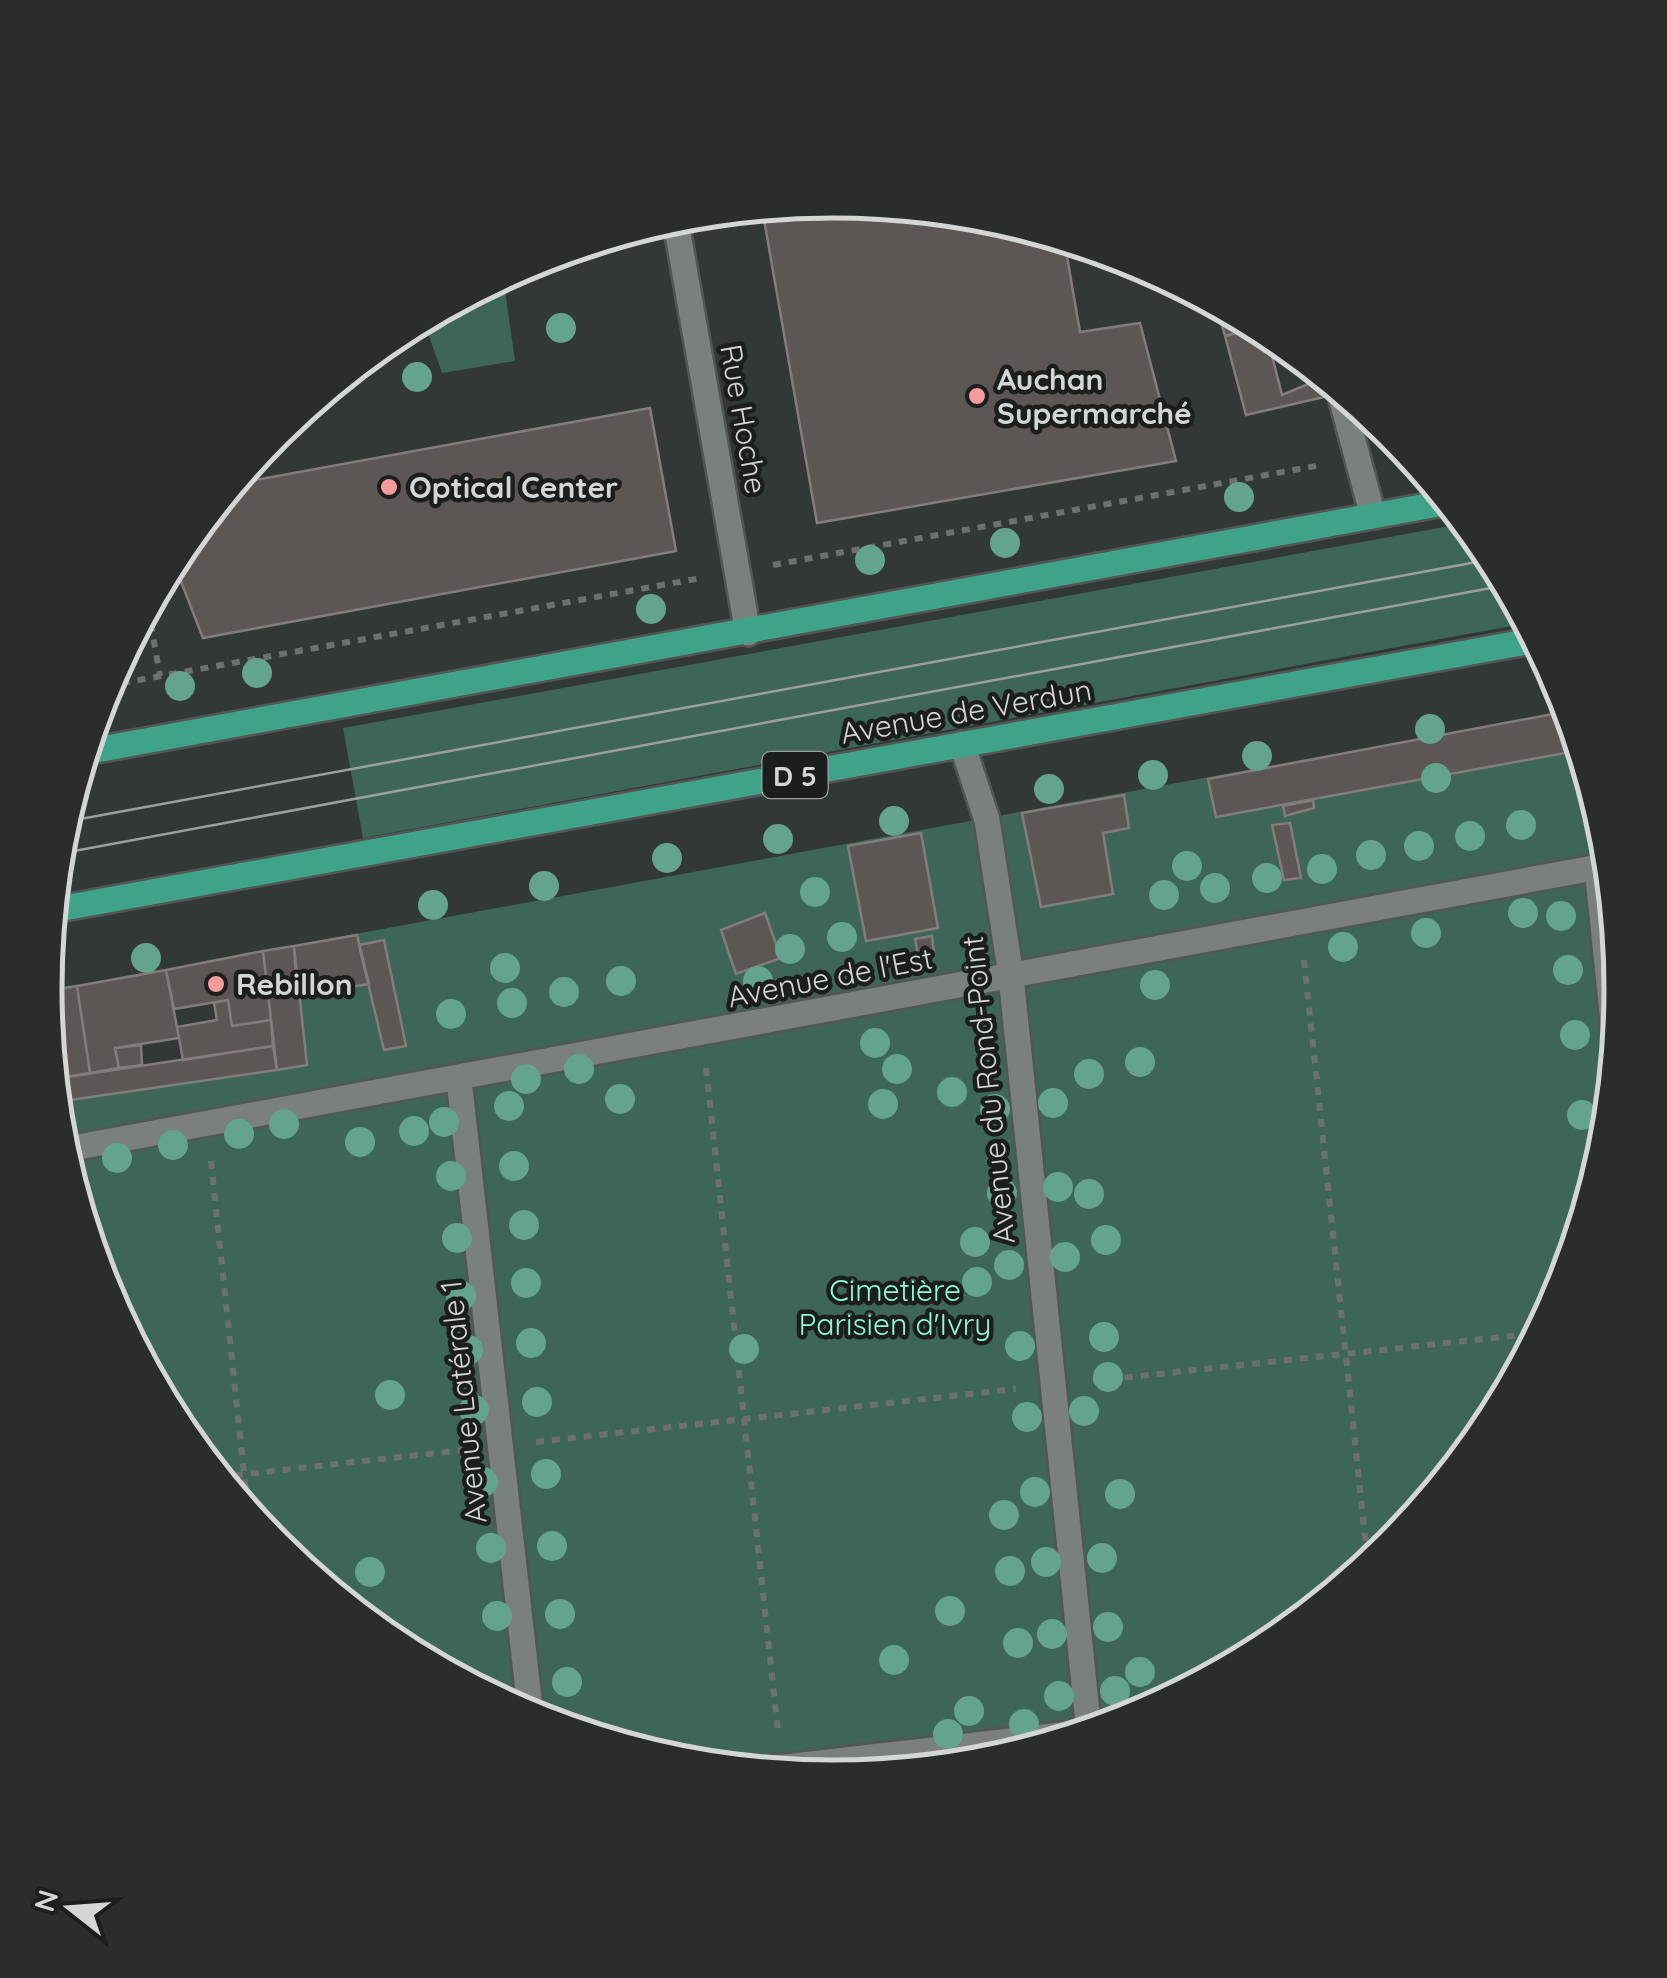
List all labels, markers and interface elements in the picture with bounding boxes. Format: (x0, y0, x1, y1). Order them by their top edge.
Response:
street label: Rue Hoche (712, 341, 776, 497)
place label: Auchan Supermarché (997, 360, 1192, 432)
marker: Auchan Supermarché (966, 385, 988, 407)
place label: Optical Center (409, 468, 618, 506)
marker: Optical Center (378, 476, 400, 498)
street label: Avenue de Verdun (837, 670, 1095, 752)
road number: D 5 (762, 752, 828, 798)
street label: Avenue du Rond-Point (953, 934, 1023, 1246)
street label: Avenue de l'Est (724, 938, 936, 1016)
place label: Rebillon (236, 965, 353, 1003)
marker: Rebillon (205, 973, 227, 995)
park label: Cimetière Parisien d'Ivry (799, 1271, 991, 1343)
street label: Avenue Latérale 1 (431, 1279, 495, 1525)
north arrow (20, 1858, 120, 1958)
text: N (26, 1886, 65, 1916)

